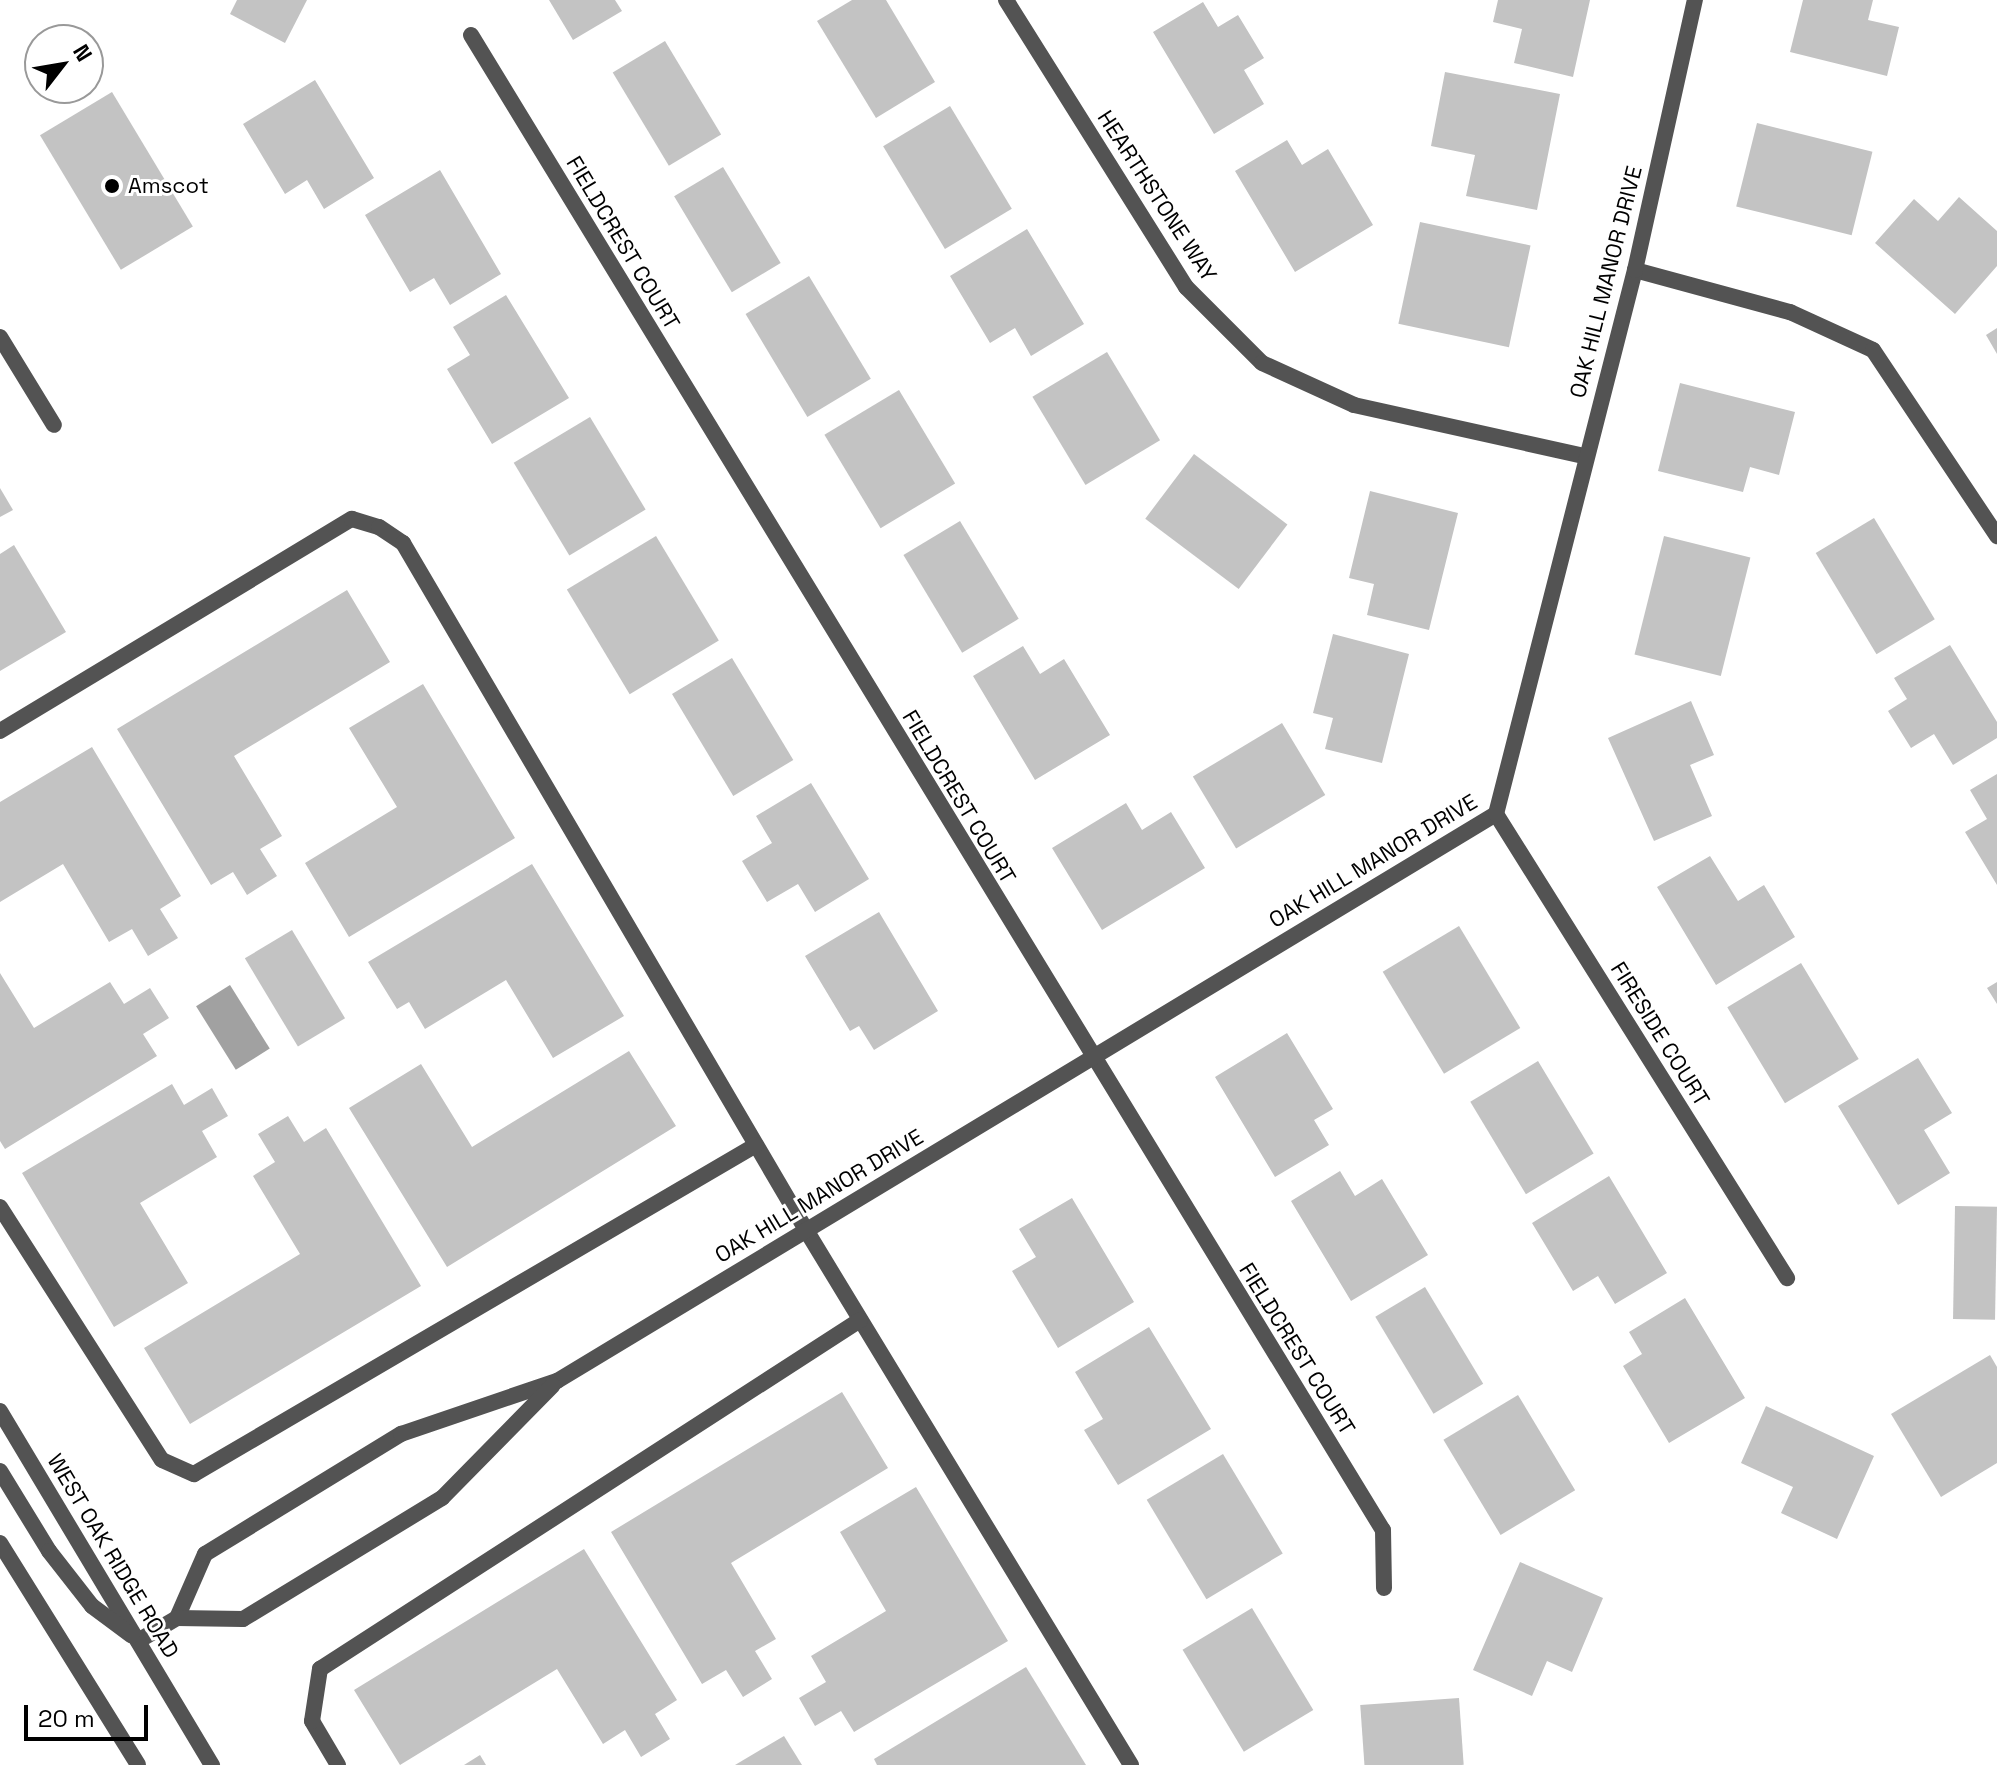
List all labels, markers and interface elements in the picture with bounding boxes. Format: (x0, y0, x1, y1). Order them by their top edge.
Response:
north arrow (24, 24, 104, 104)
text: N (67, 39, 99, 66)
street label: HEARTHSTONE WAY (1092, 106, 1222, 286)
street label: FIELDCREST COURT (561, 151, 685, 335)
street label: OAK HILL MANOR DRIVE (1564, 163, 1648, 401)
place label: Amscot (128, 173, 209, 199)
marker: Amscot (103, 177, 121, 195)
street label: FIELDCREST COURT (897, 705, 1021, 889)
street label: OAK HILL MANOR DRIVE (1264, 788, 1482, 934)
street label: FIRESIDE COURT (1605, 957, 1715, 1111)
street label: OAK HILL MANOR DRIVE (710, 1123, 928, 1269)
street label: FIELDCREST COURT (1233, 1258, 1361, 1440)
street label: WEST OAK RIDGE ROAD (41, 1449, 185, 1663)
scale bar (28, 1689, 152, 1739)
text: 20 m (38, 1703, 95, 1734)

